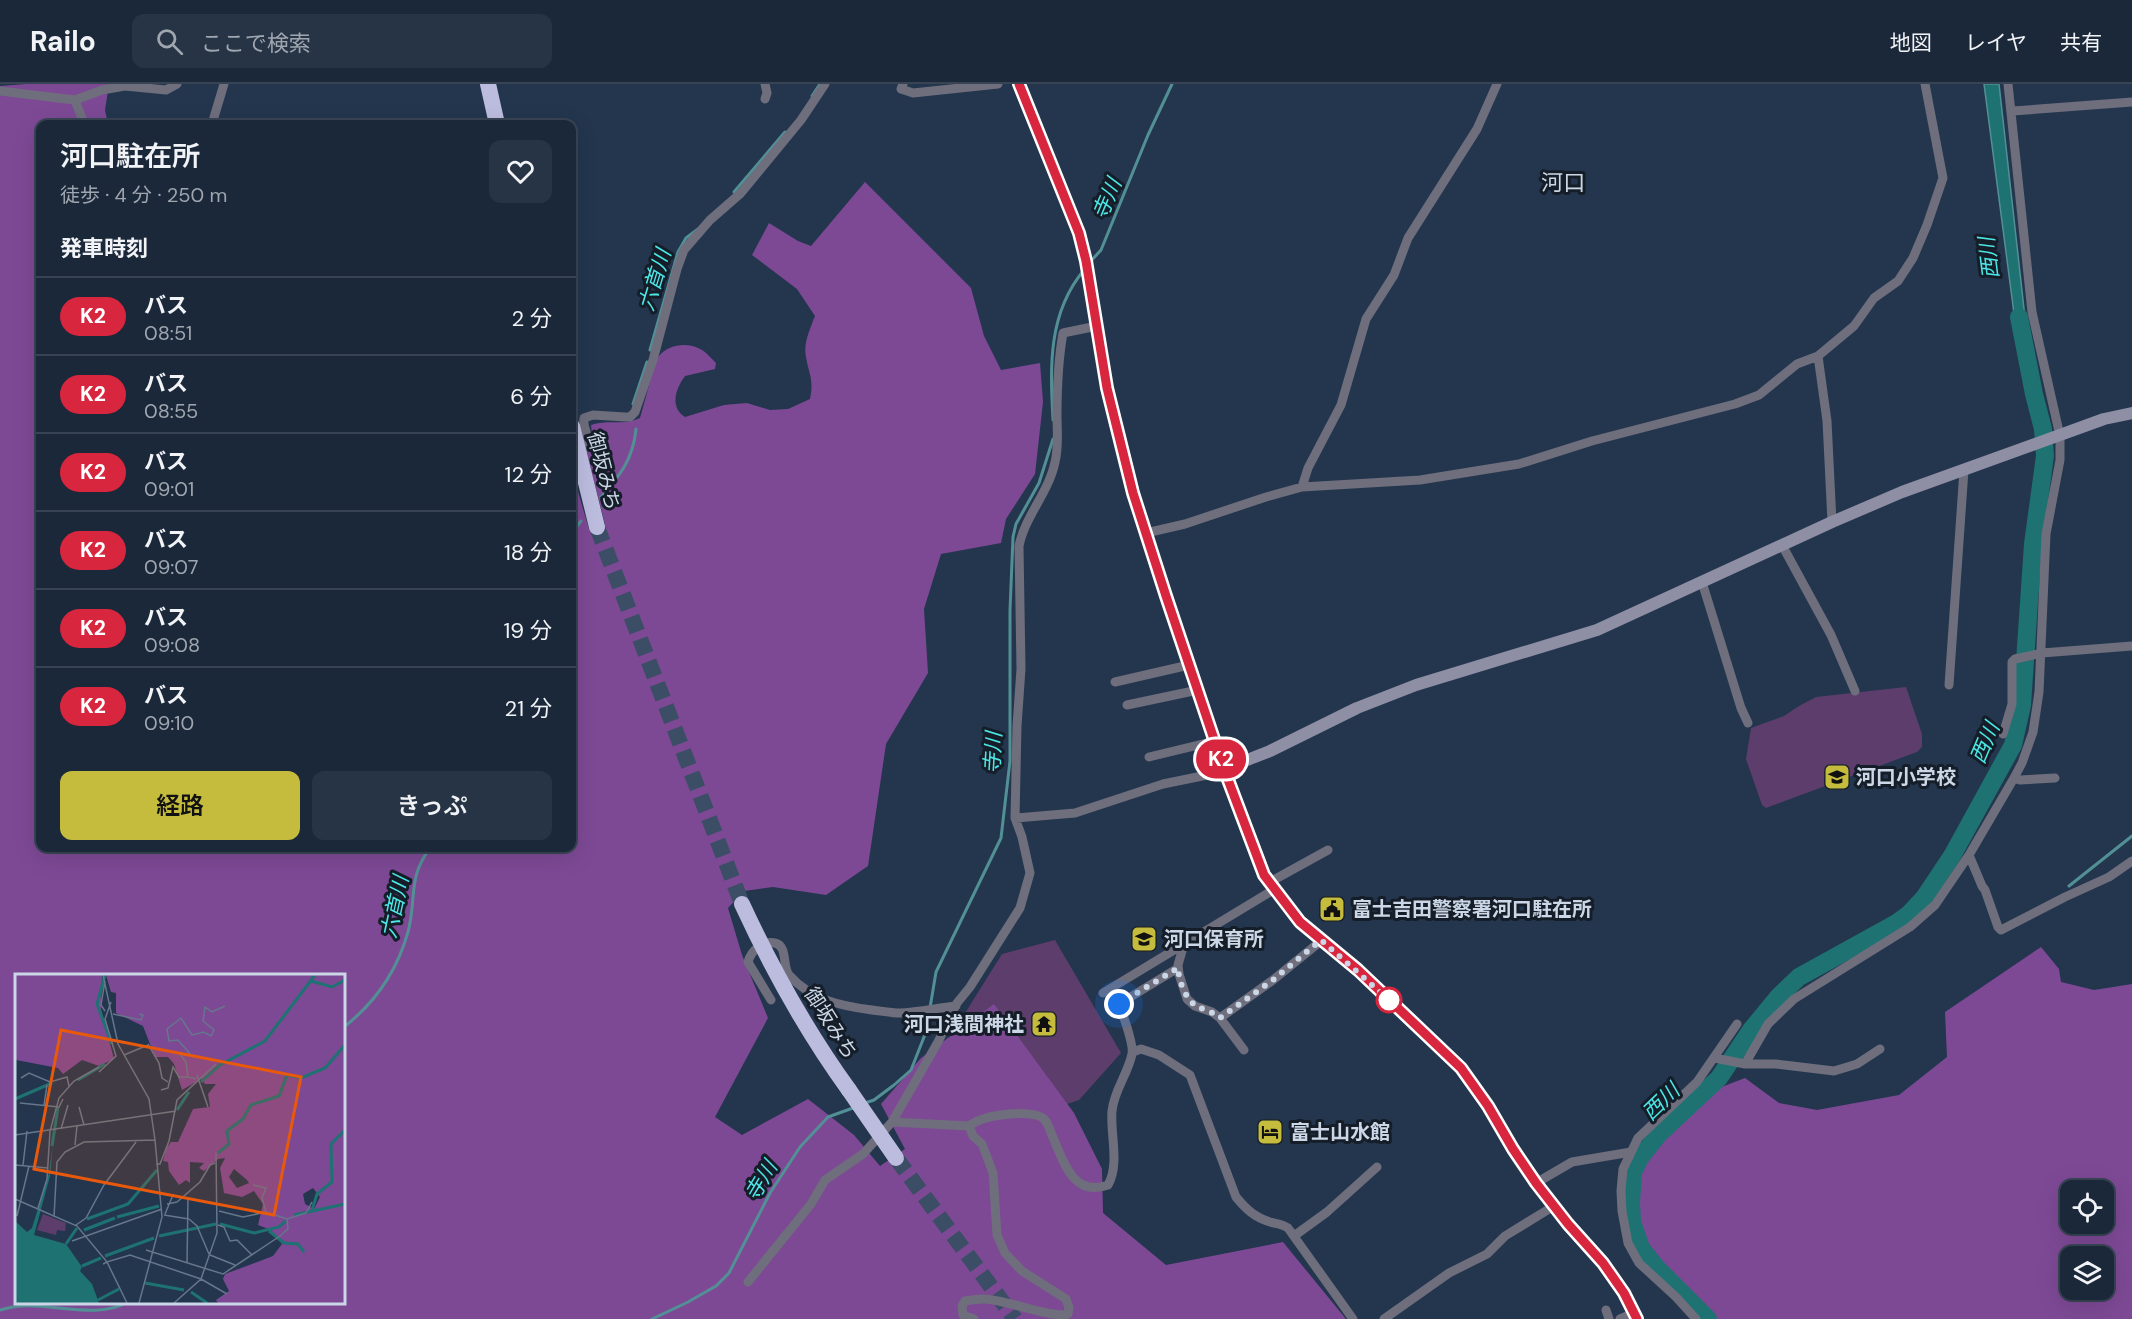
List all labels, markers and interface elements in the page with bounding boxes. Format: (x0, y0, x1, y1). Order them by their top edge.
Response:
search box (132, 14, 552, 68)
text: Railo (30, 23, 96, 60)
icon: search (153, 25, 186, 58)
text: ここで検索 (201, 29, 311, 58)
text: 地図 (1890, 29, 1932, 57)
text: レイヤ (1965, 29, 2027, 57)
text: 共有 (2060, 29, 2102, 57)
text: 河口駐在所 (60, 138, 200, 175)
button: heart (489, 140, 552, 203)
district label: 河口 (1541, 168, 1585, 197)
water label: 寺川 (1086, 172, 1129, 224)
text: 徒歩 · 4 分 · 250 m (60, 182, 227, 208)
water label: 西川 (1972, 233, 2005, 281)
text: 発車時刻 (60, 234, 148, 263)
water label: 六首川 (632, 244, 678, 314)
text: バス (144, 291, 188, 320)
text: K2 (80, 302, 106, 330)
text: 2 分 (511, 304, 552, 333)
text: 08:51 (144, 320, 192, 346)
text: バス (144, 369, 188, 398)
text: K2 (80, 380, 106, 408)
text: 6 分 (510, 382, 552, 411)
text: 08:55 (144, 398, 198, 424)
street label: 御坂みち (582, 429, 626, 513)
text: バス (144, 447, 188, 476)
text: K2 (80, 458, 106, 486)
text: 12 分 (505, 460, 552, 489)
text: 09:01 (144, 476, 194, 502)
text: バス (144, 525, 188, 554)
text: K2 (80, 536, 106, 564)
text: 18 分 (504, 538, 552, 567)
text: 09:07 (144, 554, 198, 580)
text: バス (144, 603, 188, 632)
text: K2 (80, 614, 106, 642)
text: 19 分 (503, 616, 552, 645)
text: 09:08 (144, 632, 200, 658)
text: バス (144, 681, 188, 710)
text: K2 (80, 692, 106, 720)
text: 21 分 (505, 694, 552, 723)
text: 09:10 (144, 710, 194, 736)
water label: 西川 (1964, 716, 2007, 768)
water label: 寺川 (978, 729, 1008, 775)
line badge: K2 (1194, 740, 1248, 778)
text: K2 (1208, 745, 1234, 773)
school or university icon: 河口小学校 (1822, 762, 1852, 792)
place label: 河口小学校 (1856, 764, 1956, 790)
button: 経路 (60, 771, 300, 840)
button: きっぷ (312, 771, 552, 840)
water label: 六首川 (375, 871, 416, 941)
public building icon: 富士吉田警察署河口駐在所 (1317, 894, 1347, 924)
place label: 富士吉田警察署河口駐在所 (1352, 896, 1592, 922)
school or university icon: 河口保育所 (1129, 924, 1159, 954)
place label: 河口保育所 (1164, 926, 1264, 952)
inset map (15, 974, 345, 1304)
street label: 御坂みち (799, 982, 863, 1064)
unlabelled marker (1376, 987, 1402, 1013)
your location (1104, 989, 1134, 1019)
temple icon: 河口浅間神社 (1029, 1009, 1059, 1039)
place label: 河口浅間神社 (904, 1011, 1024, 1037)
water label: 西川 (1636, 1076, 1687, 1127)
hotel icon: 富士山水館 (1255, 1117, 1285, 1147)
place label: 富士山水館 (1290, 1119, 1390, 1145)
water label: 寺川 (738, 1154, 785, 1206)
map controls (2060, 1180, 2114, 1300)
button: locate (2060, 1180, 2114, 1234)
button: layers (2060, 1246, 2114, 1300)

